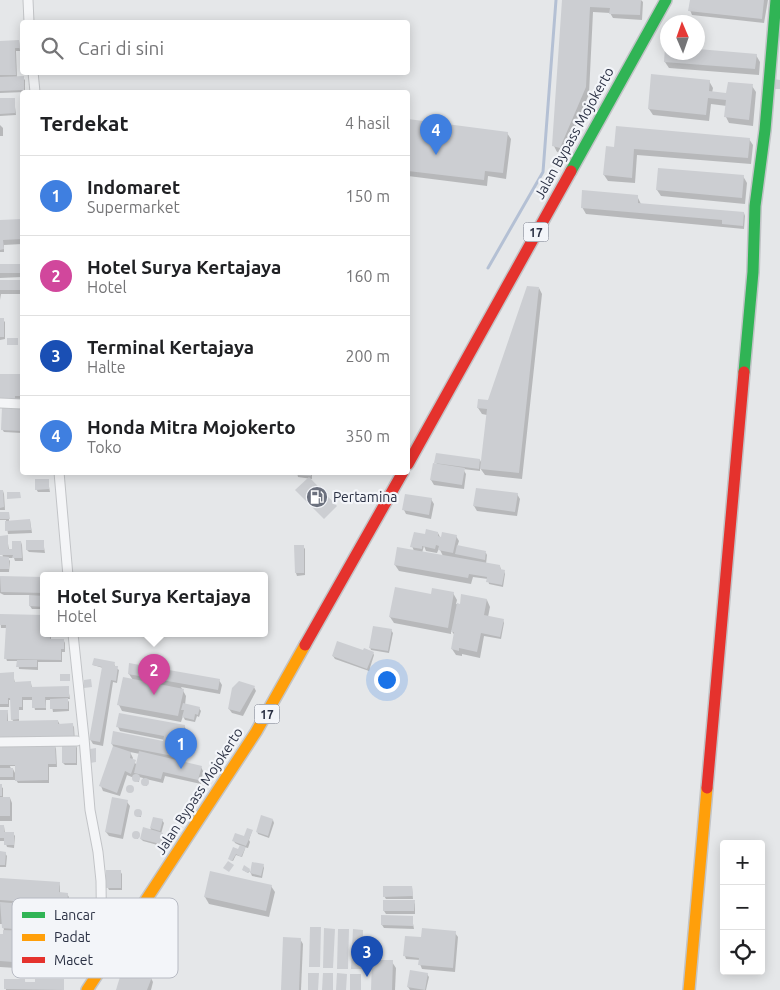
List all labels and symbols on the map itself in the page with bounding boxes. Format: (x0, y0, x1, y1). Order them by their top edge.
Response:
north arrow (660, 15, 705, 60)
street label: Jalan Bypass Mojokerto (531, 64, 617, 202)
pin: 4 (420, 114, 452, 155)
road number: 17 (524, 222, 548, 242)
fuel station icon: Pertamina (305, 485, 329, 509)
place label: Pertamina (333, 489, 397, 505)
pin: 2 (138, 654, 170, 695)
your location (374, 667, 400, 693)
road number: 17 (254, 704, 280, 724)
street label: Jalan Bypass Mojokerto (152, 725, 246, 857)
pin: 1 (165, 728, 197, 769)
legend (12, 898, 178, 978)
text: Lancar (54, 907, 96, 923)
text: Padat (54, 929, 91, 945)
pin: 3 (351, 936, 383, 977)
text: Macet (54, 952, 94, 968)

